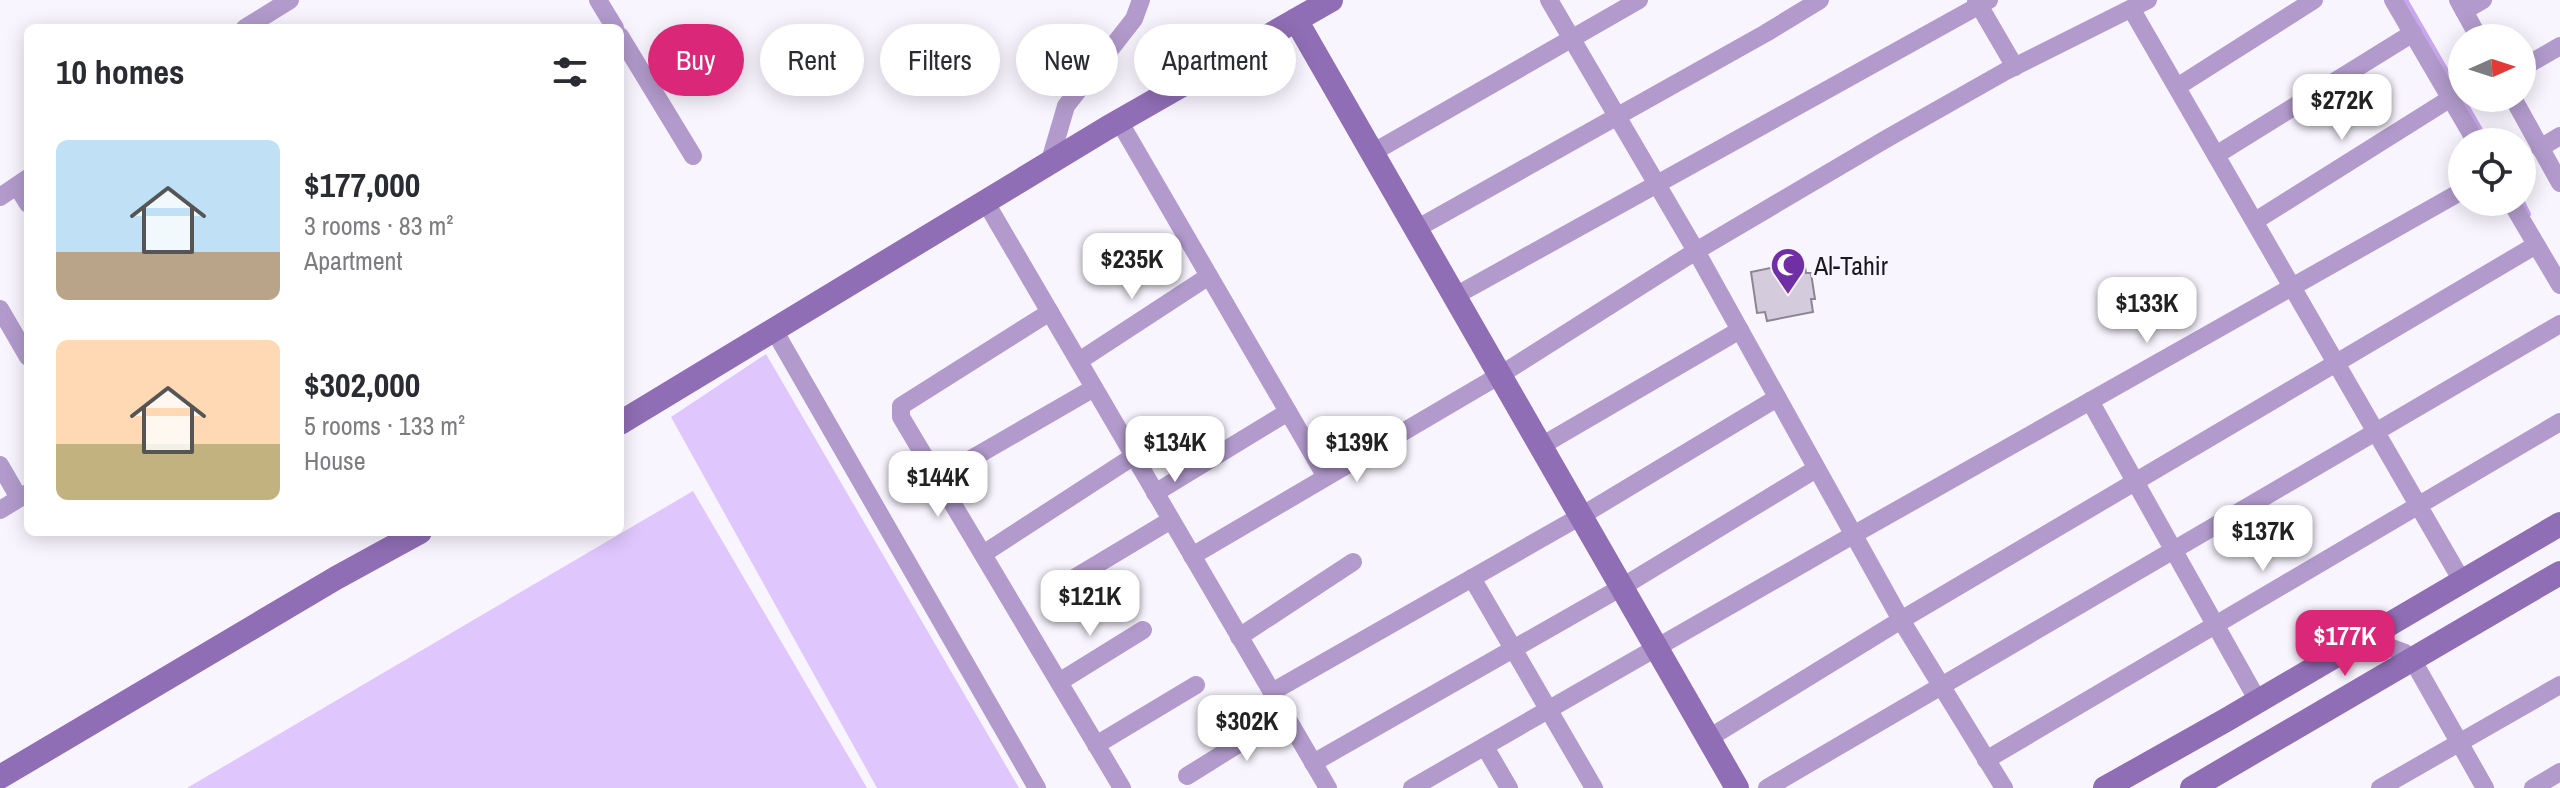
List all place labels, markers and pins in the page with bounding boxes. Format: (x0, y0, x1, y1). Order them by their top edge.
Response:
pin: $272K (2286, 74, 2398, 142)
pin: $235K (1076, 233, 1188, 301)
mosque icon: Al-Tahir (1769, 246, 1807, 296)
place label: Al-Tahir (1813, 248, 1888, 283)
pin: $133K (2091, 277, 2203, 345)
pin: $134K (1119, 416, 1231, 484)
pin: $139K (1301, 416, 1413, 484)
pin: $144K (882, 451, 994, 519)
pin: $137K (2207, 505, 2319, 573)
pin: $121K (1034, 570, 1146, 638)
pin: $177K (2289, 610, 2401, 678)
pin: $302K (1191, 695, 1303, 763)

